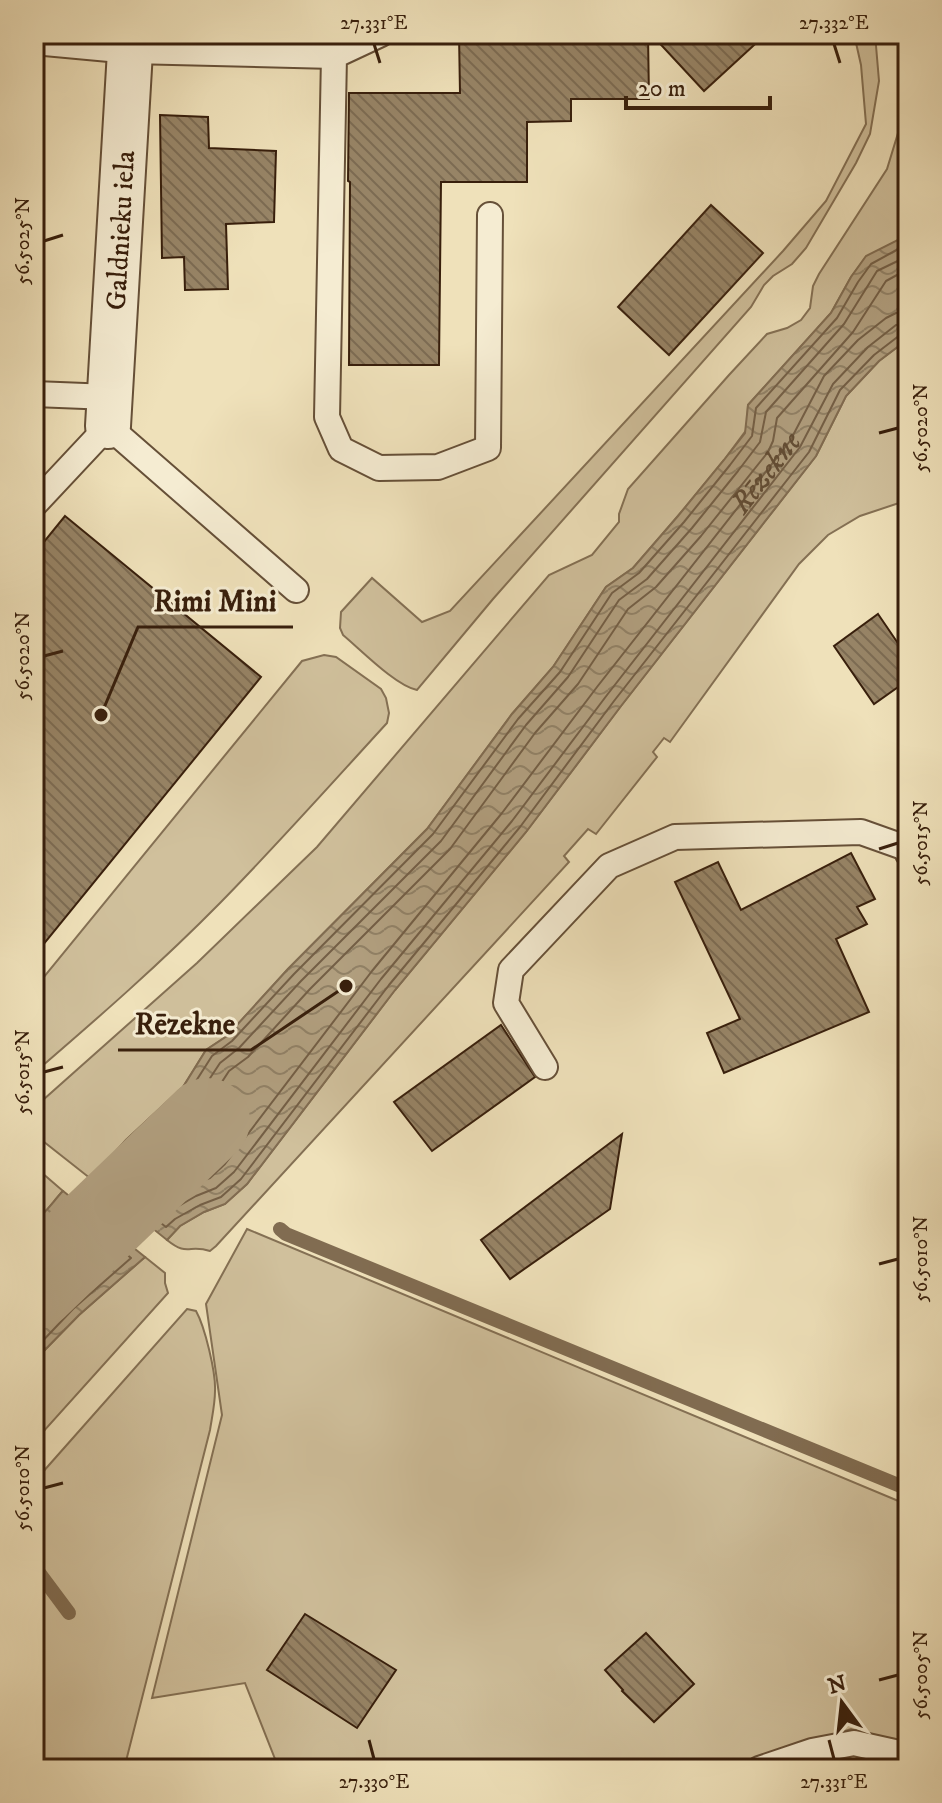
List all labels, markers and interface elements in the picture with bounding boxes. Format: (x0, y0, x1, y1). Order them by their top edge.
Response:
text: 27.331°E (340, 11, 408, 36)
text: 27.332°E (799, 11, 869, 36)
scale bar (626, 60, 770, 110)
text: 20 m (638, 74, 686, 104)
street label: Galdnieku iela (99, 150, 143, 311)
text: 56.5025°N (11, 197, 36, 285)
text: 56.5020°N (909, 384, 934, 472)
water label: Rēzekne (722, 426, 811, 522)
callout: Rimi Mini (138, 573, 293, 627)
text: Rimi Mini (154, 584, 277, 621)
text: 56.5020°N (11, 612, 36, 700)
text: 56.5015°N (909, 800, 934, 886)
callout: Rēzekne (118, 996, 251, 1050)
text: Rēzekne (135, 1007, 236, 1044)
text: 56.5015°N (11, 1029, 36, 1115)
text: 56.5010°N (909, 1216, 934, 1302)
text: 56.5010°N (11, 1445, 36, 1531)
text: 56.5005°N (909, 1630, 934, 1720)
north arrow (802, 1663, 882, 1743)
text: N (825, 1670, 849, 1701)
text: 27.330°E (339, 1770, 409, 1795)
text: 27.331°E (800, 1770, 868, 1795)

